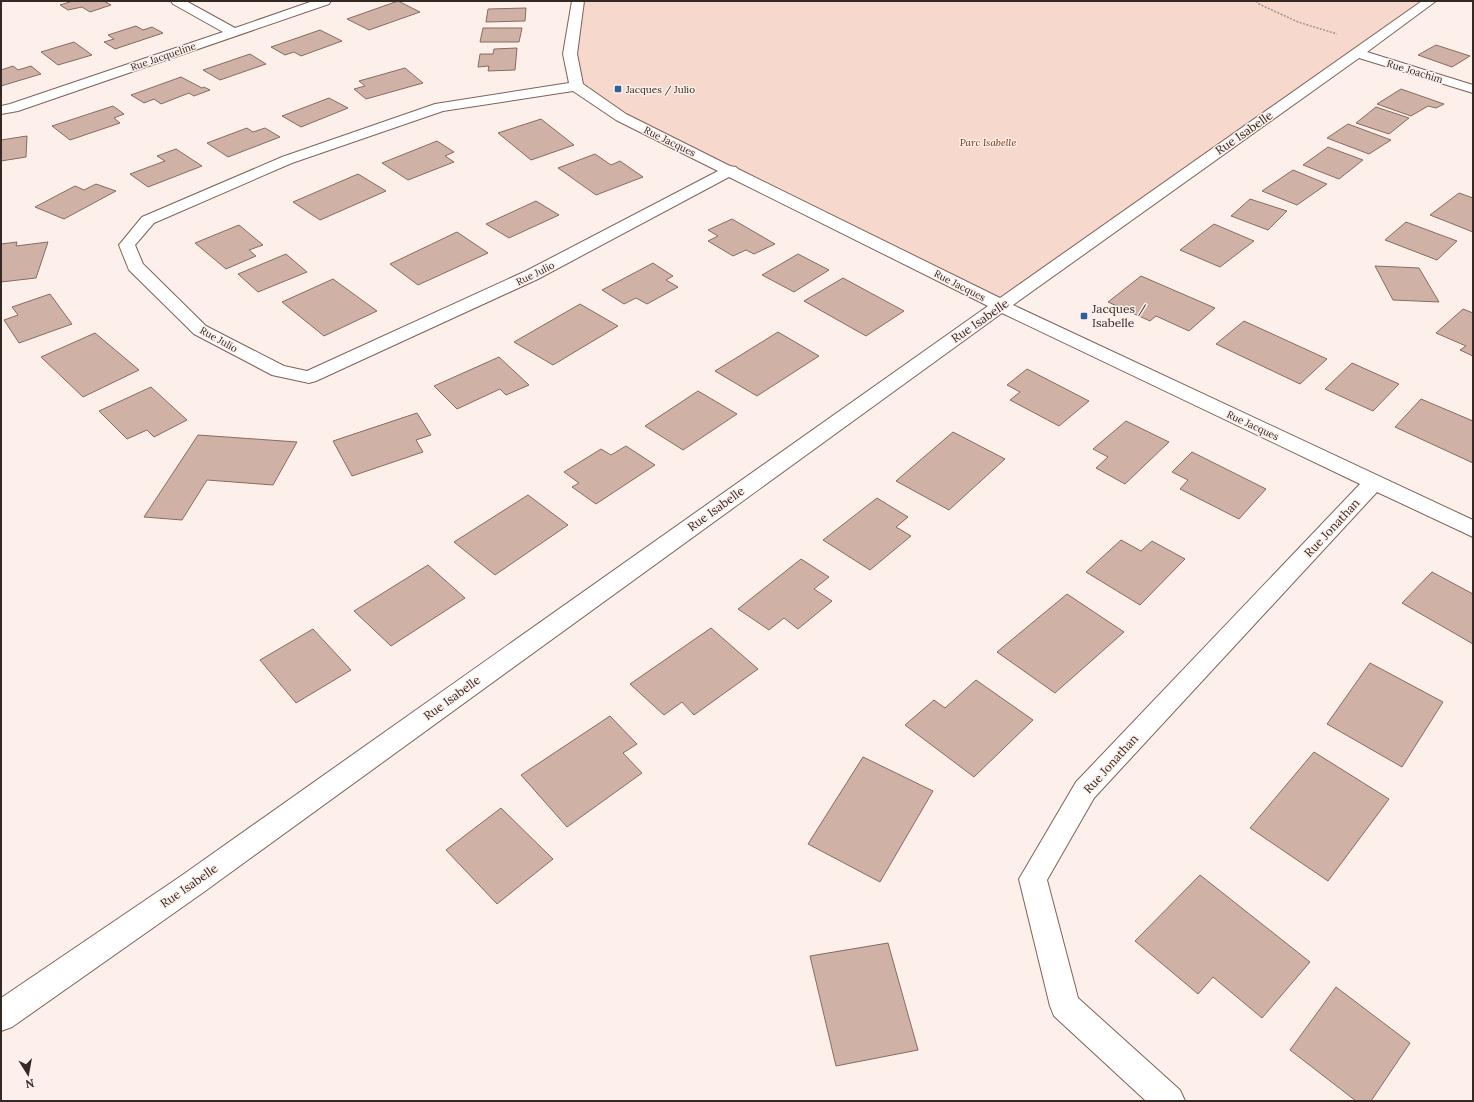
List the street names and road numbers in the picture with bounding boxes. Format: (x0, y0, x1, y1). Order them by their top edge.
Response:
street label: Rue Jacqueline (129, 39, 198, 74)
street label: Rue Joachim (1385, 57, 1445, 86)
street label: Rue Isabelle (1212, 107, 1276, 158)
street label: Rue Jacques (642, 123, 698, 160)
street label: Rue Julio (514, 258, 557, 288)
street label: Rue Jacques (932, 267, 988, 304)
street label: Rue Isabelle (948, 295, 1012, 346)
street label: Rue Julio (198, 324, 240, 355)
street label: Rue Jacques (1225, 408, 1281, 443)
street label: Rue Isabelle (684, 483, 747, 534)
street label: Rue Jonathan (1301, 495, 1363, 560)
street label: Rue Isabelle (420, 672, 483, 723)
street label: Rue Jonathan (1080, 731, 1141, 796)
street label: Rue Isabelle (157, 860, 221, 911)

